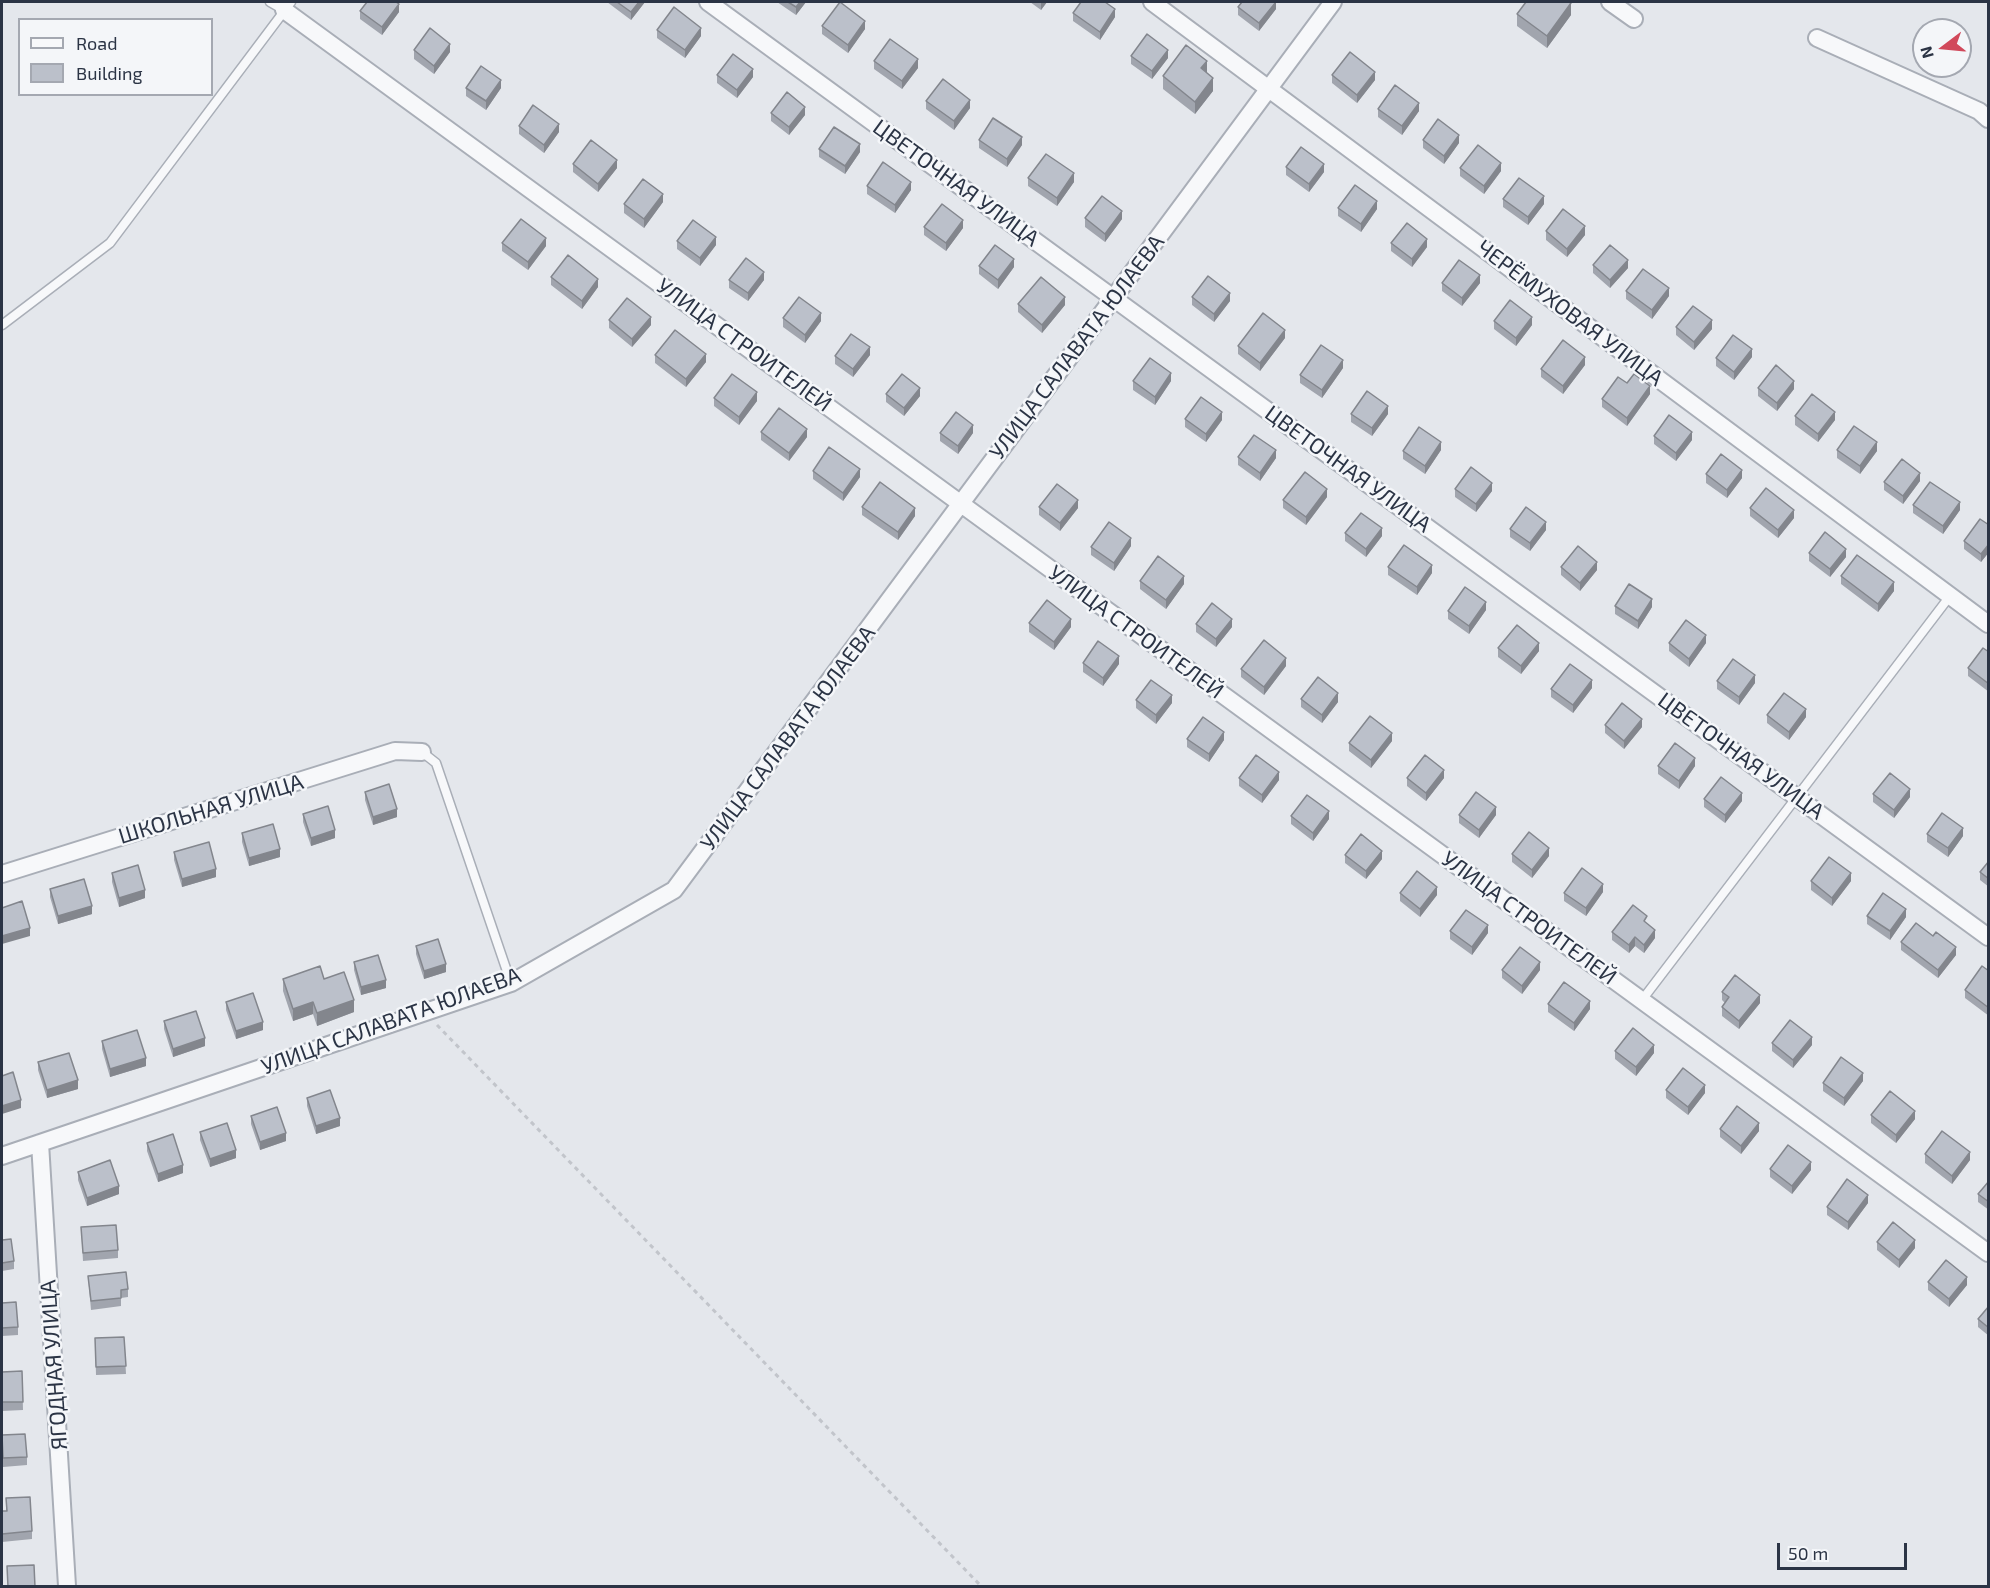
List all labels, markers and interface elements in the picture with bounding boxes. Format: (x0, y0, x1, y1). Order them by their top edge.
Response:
legend (18, 18, 213, 96)
north arrow (1912, 18, 1972, 78)
text: Road (76, 32, 117, 54)
text: N (1915, 44, 1937, 61)
text: Building (76, 62, 143, 84)
street label: ЦВЕТОЧНАЯ УЛИЦА (868, 114, 1044, 252)
street label: УЛИЦА САЛАВАТА ЮЛАЕВА (984, 230, 1170, 464)
street label: ЧЕРЁМУХОВАЯ УЛИЦА (1472, 234, 1668, 392)
street label: УЛИЦА СТРОИТЕЛЕЙ (651, 273, 837, 417)
street label: ЦВЕТОЧНАЯ УЛИЦА (1260, 400, 1436, 538)
street label: УЛИЦА СТРОИТЕЛЕЙ (1043, 560, 1229, 704)
street label: УЛИЦА САЛАВАТА ЮЛАЕВА (695, 621, 881, 855)
street label: ЦВЕТОЧНАЯ УЛИЦА (1653, 687, 1829, 825)
street label: ШКОЛЬНАЯ УЛИЦА (115, 768, 307, 850)
street label: УЛИЦА СТРОИТЕЛЕЙ (1436, 846, 1622, 990)
street label: УЛИЦА САЛАВАТА ЮЛАЕВА (258, 962, 524, 1080)
street label: ЯГОДНАЯ УЛИЦА (35, 1279, 73, 1451)
scale bar (1780, 1531, 1910, 1569)
text: 50 m (1788, 1542, 1828, 1564)

